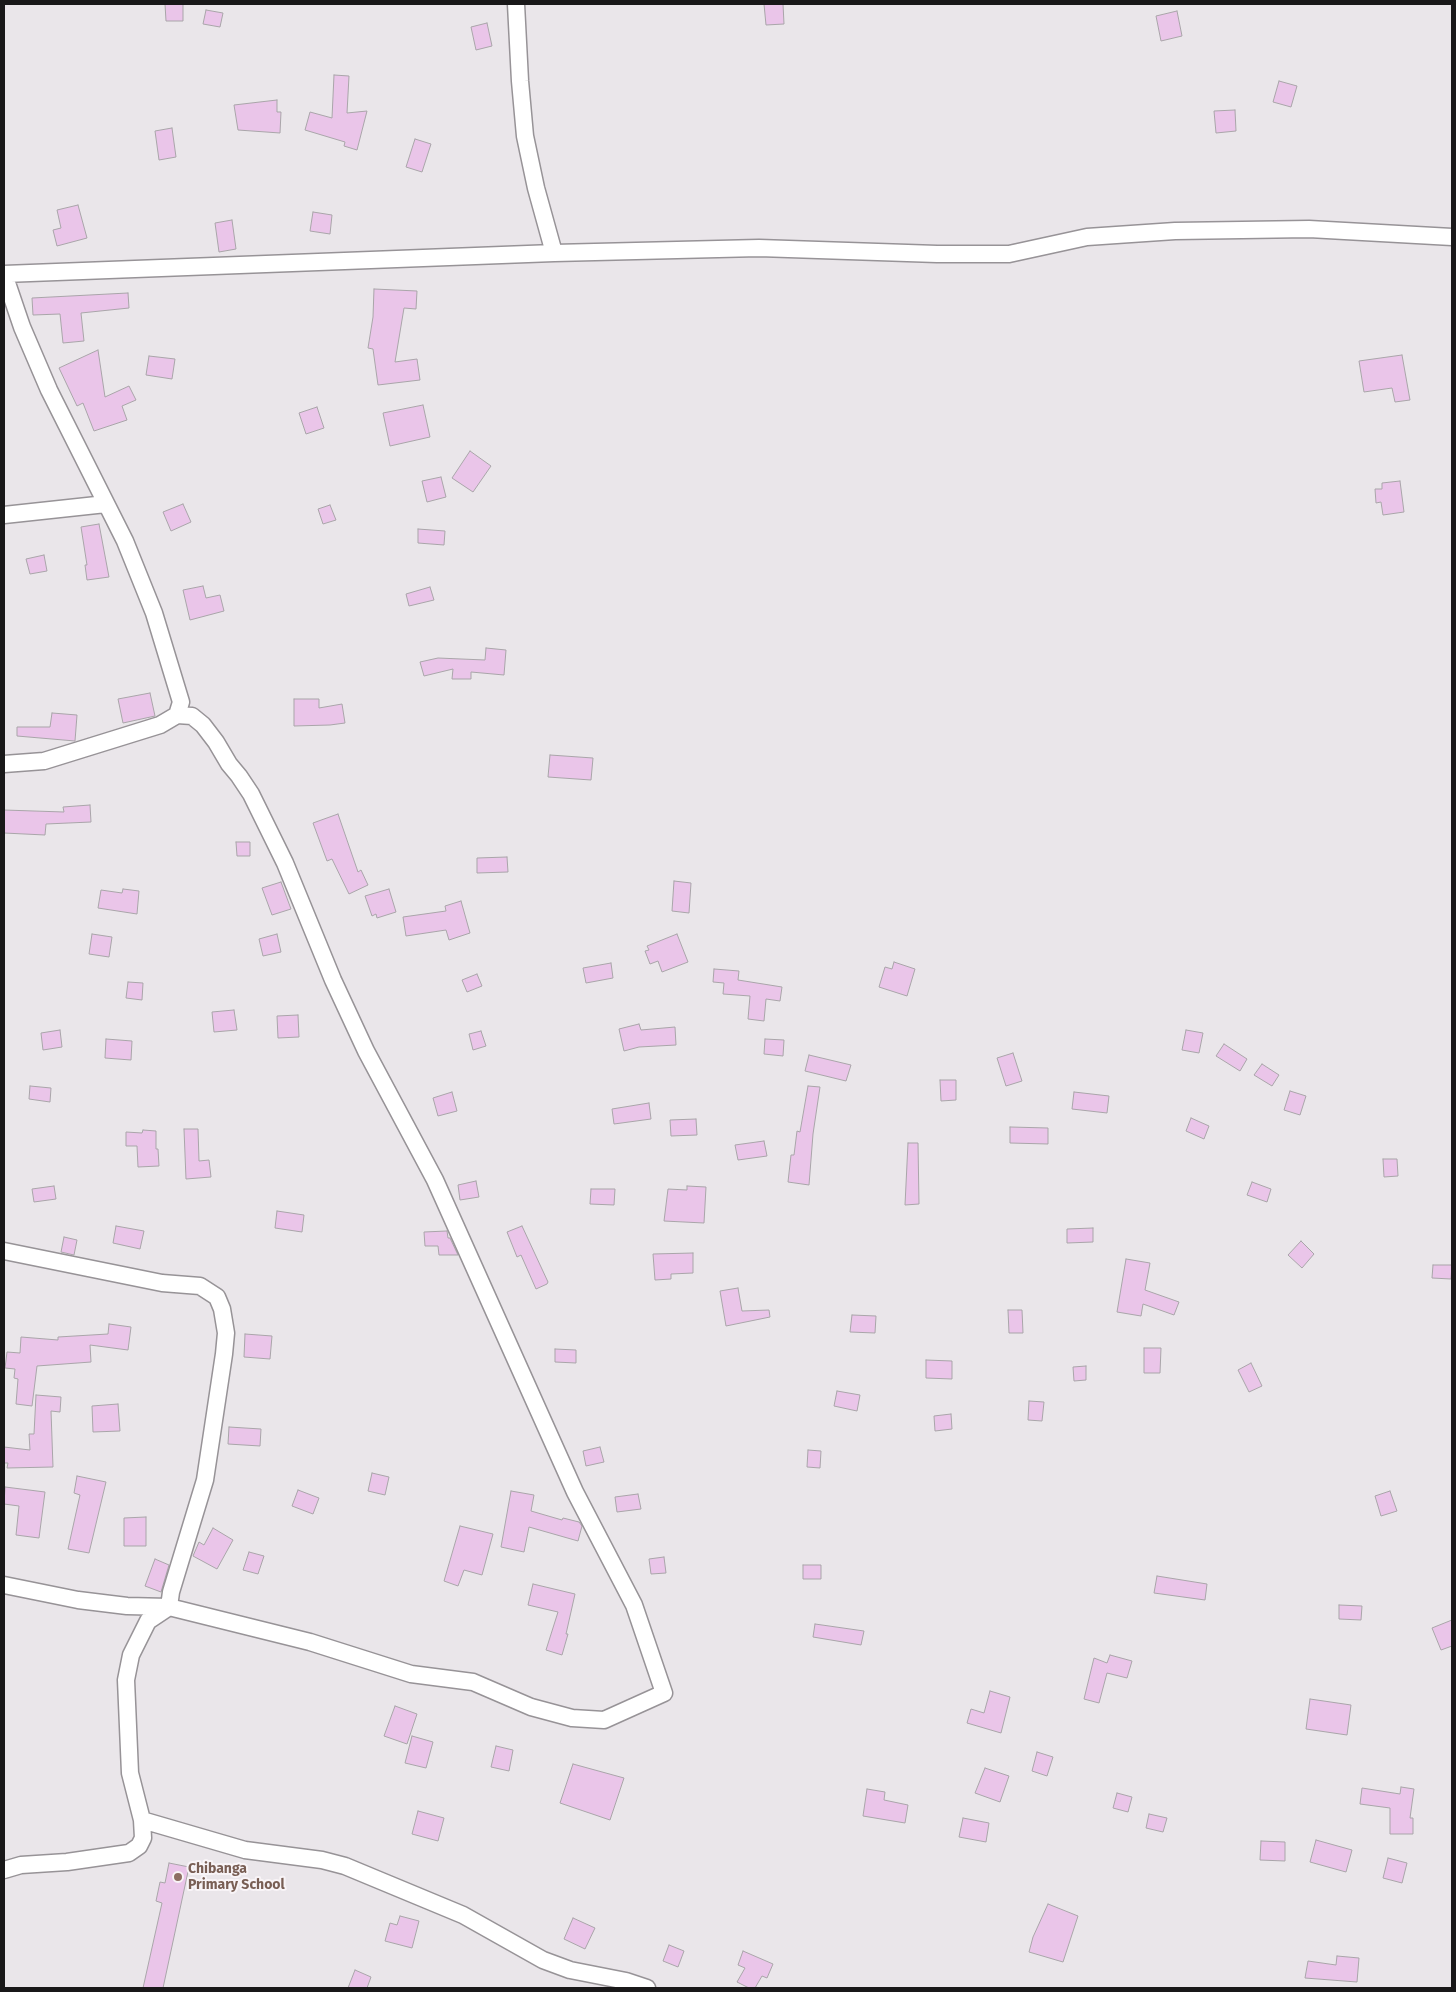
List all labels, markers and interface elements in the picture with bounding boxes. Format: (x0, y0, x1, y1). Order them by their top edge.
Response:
place label: Chibanga Primary School (188, 1861, 285, 1894)
marker: Chibanga Primary School (172, 1871, 184, 1883)

